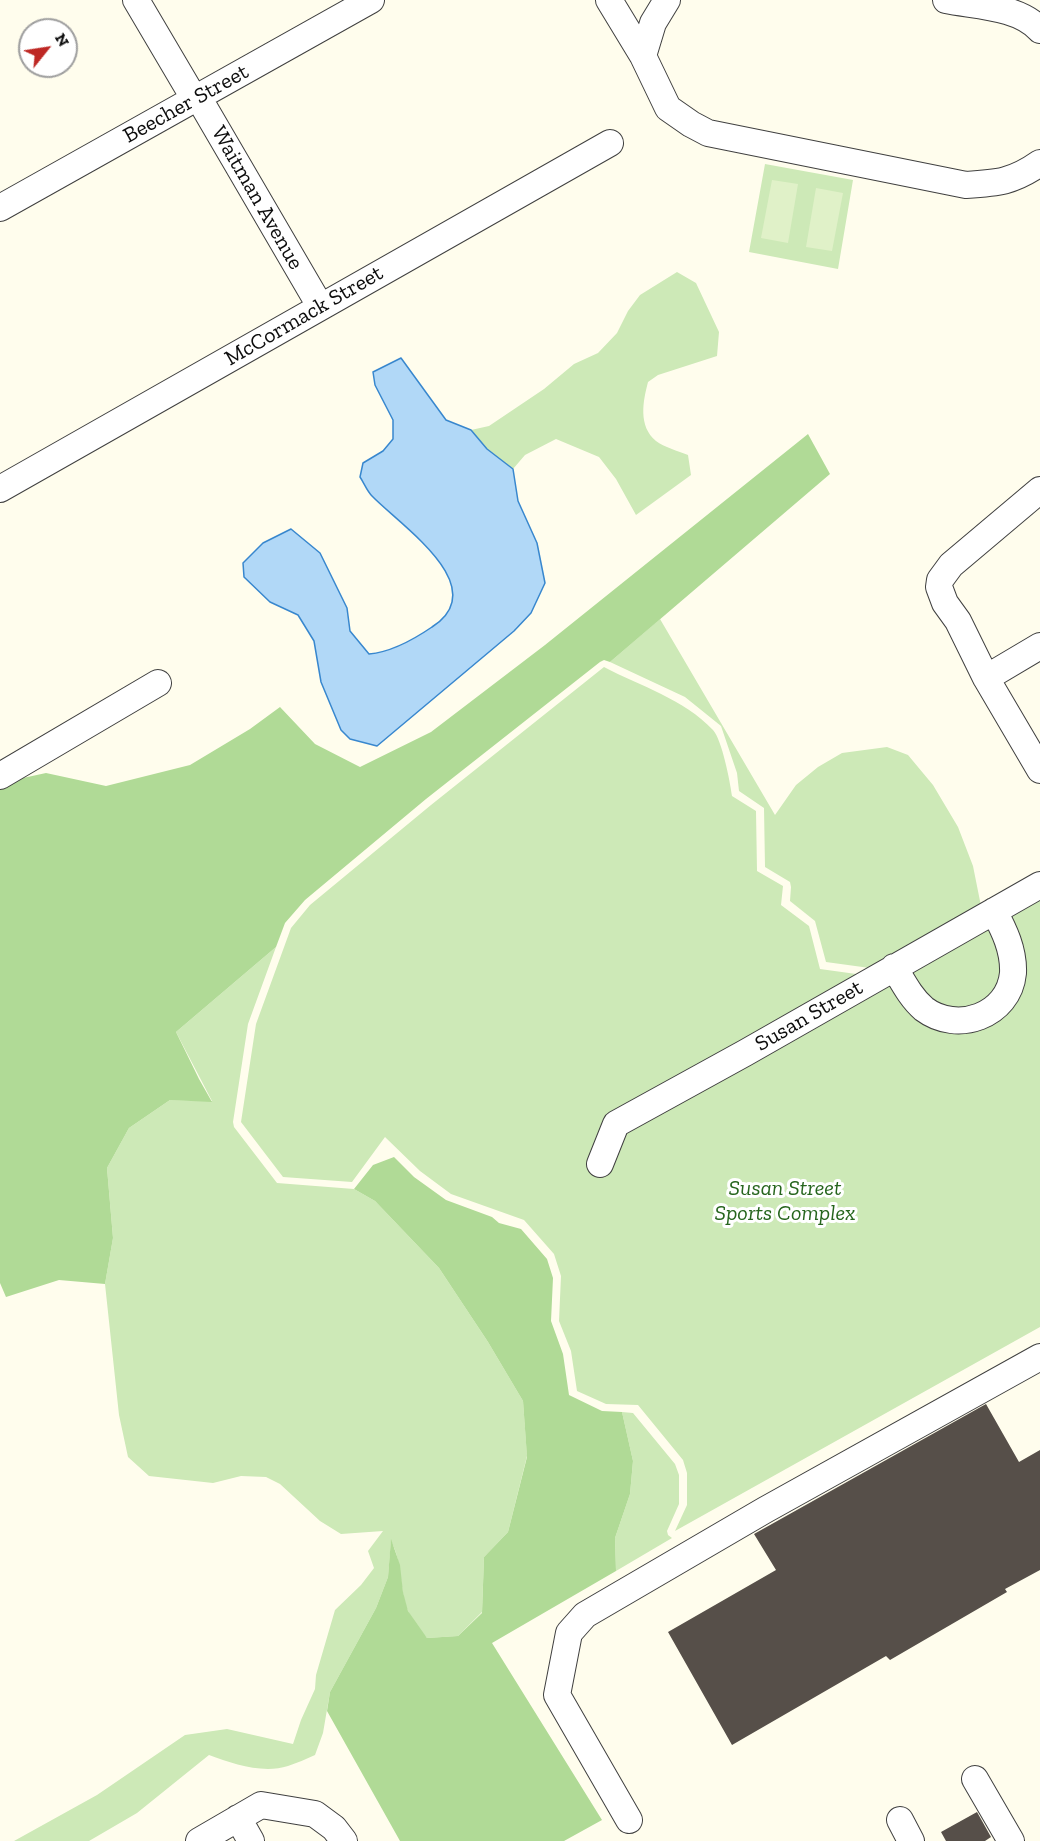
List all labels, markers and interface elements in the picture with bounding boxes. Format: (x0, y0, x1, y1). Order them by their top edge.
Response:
north arrow (18, 18, 78, 78)
text: N (51, 30, 74, 50)
street label: Beecher Street (119, 59, 253, 149)
street label: Waitman Avenue (205, 121, 309, 275)
street label: McCormack Street (220, 260, 388, 372)
street label: Susan Street (750, 975, 868, 1057)
park label: Susan Street Sports Complex (714, 1176, 856, 1228)

